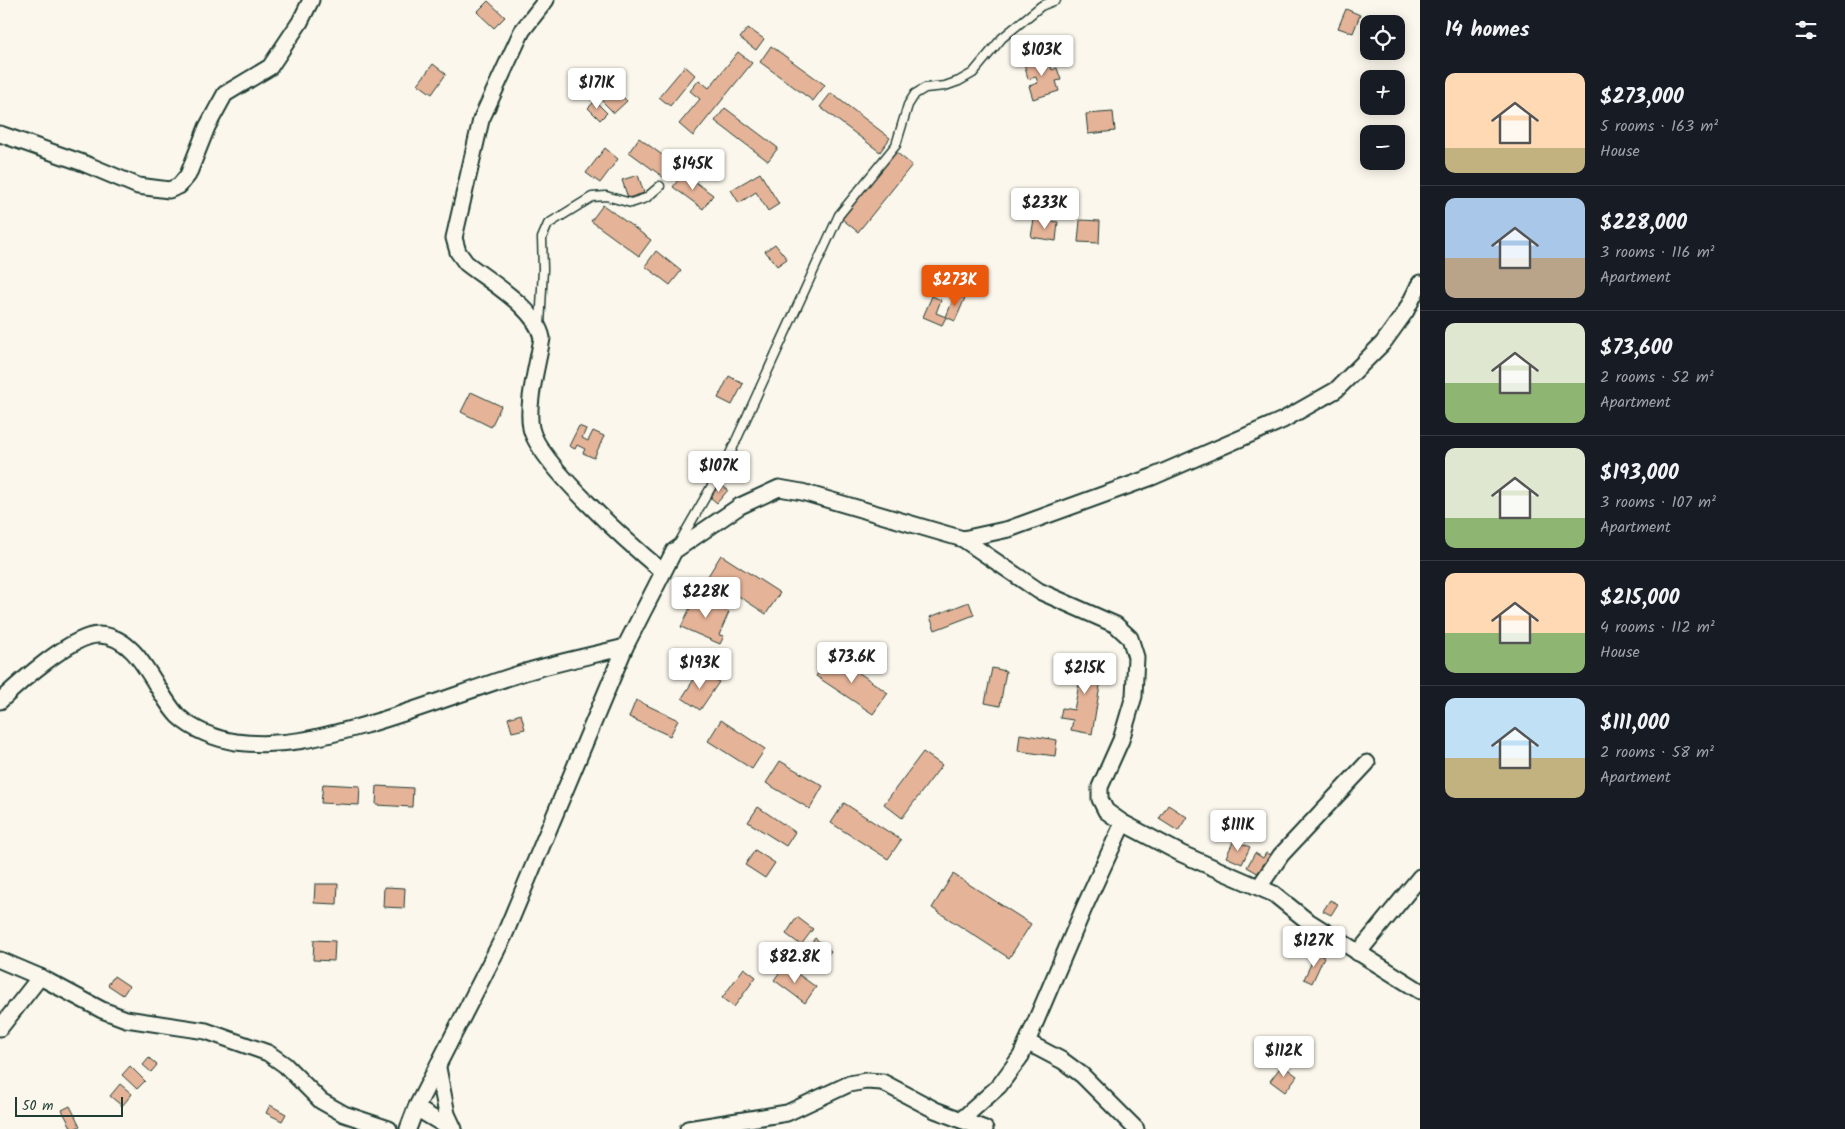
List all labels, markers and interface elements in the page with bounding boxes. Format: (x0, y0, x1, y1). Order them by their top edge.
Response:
text: 14 homes (1445, 14, 1530, 47)
map controls (1360, 15, 1405, 170)
button: locate (1360, 15, 1405, 60)
icon: filters (1792, 16, 1820, 44)
pin: $103K (1007, 34, 1077, 77)
text: $103K (1022, 38, 1062, 63)
pin: $171K (562, 68, 632, 110)
button: + (1360, 70, 1405, 115)
text: $171K (579, 71, 615, 96)
text: $273,000 (1600, 81, 1684, 114)
icon: home (1485, 93, 1545, 153)
text: 5 rooms · 163 m² (1600, 114, 1718, 139)
button: − (1360, 125, 1405, 170)
text: House (1600, 139, 1640, 164)
pin: $145K (658, 148, 728, 191)
text: $145K (673, 152, 713, 177)
pin: $233K (1010, 188, 1080, 230)
text: $233K (1022, 191, 1068, 216)
text: $228,000 (1600, 207, 1687, 240)
icon: home (1485, 218, 1545, 278)
text: 3 rooms · 116 m² (1600, 240, 1715, 265)
pin: $273K (920, 264, 990, 307)
text: Apartment (1600, 265, 1671, 290)
text: $273K (933, 268, 977, 293)
text: $73,600 (1600, 332, 1672, 365)
icon: home (1485, 343, 1545, 403)
text: 2 rooms · 52 m² (1600, 365, 1714, 390)
text: Apartment (1600, 390, 1671, 415)
pin: $107K (684, 450, 754, 493)
text: $107K (699, 454, 739, 479)
text: $193,000 (1600, 457, 1679, 490)
icon: home (1485, 468, 1545, 528)
text: 3 rooms · 107 m² (1600, 490, 1716, 515)
text: Apartment (1600, 515, 1671, 540)
pin: $228K (671, 576, 741, 619)
text: $228K (682, 580, 730, 605)
text: $215,000 (1600, 582, 1679, 615)
icon: home (1485, 593, 1545, 653)
text: 4 rooms · 112 m² (1600, 615, 1715, 640)
text: House (1600, 640, 1640, 665)
pin: $73.6K (811, 642, 893, 684)
text: $73.6K (828, 645, 876, 670)
pin: $193K (665, 648, 735, 690)
text: $193K (680, 651, 720, 676)
pin: $215K (1050, 652, 1120, 695)
text: $215K (1064, 656, 1106, 681)
text: $111,000 (1600, 707, 1669, 740)
icon: home (1485, 718, 1545, 778)
text: 2 rooms · 58 m² (1600, 740, 1714, 765)
text: Apartment (1600, 765, 1671, 790)
pin: $111K (1203, 810, 1273, 852)
text: $111K (1221, 813, 1255, 838)
pin: $127K (1279, 926, 1349, 968)
text: $127K (1294, 929, 1334, 954)
pin: $82.8K (754, 942, 836, 984)
text: $82.8K (769, 945, 821, 970)
pin: $112K (1249, 1036, 1319, 1078)
text: $112K (1265, 1039, 1303, 1064)
scale bar (15, 1094, 122, 1117)
text: 50 m (22, 1095, 53, 1117)

